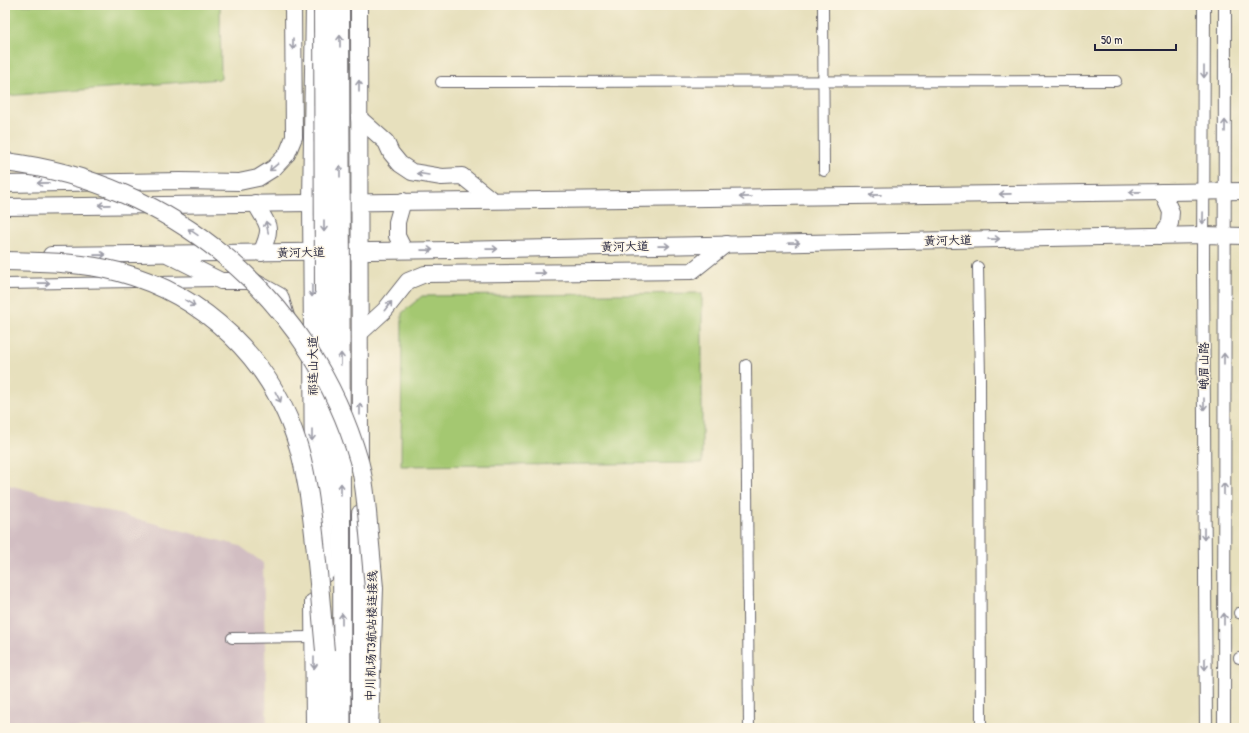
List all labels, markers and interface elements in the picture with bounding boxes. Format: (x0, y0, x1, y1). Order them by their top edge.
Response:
scale bar (1095, 26, 1176, 52)
text: 50 m (1101, 31, 1122, 48)
one-way arrow (336, 35, 344, 48)
one-way arrow (289, 37, 297, 50)
one-way arrow (1200, 65, 1208, 78)
one-way arrow (355, 80, 363, 93)
one-way arrow (1221, 120, 1229, 133)
one-way arrow (269, 162, 279, 171)
one-way arrow (336, 165, 344, 178)
one-way arrow (417, 170, 430, 178)
one-way arrow (37, 179, 50, 187)
one-way arrow (1129, 188, 1142, 196)
one-way arrow (999, 190, 1012, 198)
one-way arrow (869, 192, 882, 199)
one-way arrow (739, 193, 752, 201)
one-way arrow (98, 202, 111, 209)
one-way arrow (1199, 211, 1207, 224)
one-way arrow (320, 219, 328, 232)
one-way arrow (262, 221, 270, 234)
one-way arrow (188, 228, 199, 236)
street label: 黄河大道 (924, 231, 972, 249)
one-way arrow (987, 236, 1000, 243)
street label: 黄河大道 (601, 237, 649, 255)
one-way arrow (787, 239, 800, 247)
one-way arrow (657, 242, 670, 250)
street label: 黄河大道 (277, 243, 325, 261)
one-way arrow (485, 245, 498, 253)
one-way arrow (420, 246, 433, 254)
one-way arrow (93, 251, 106, 258)
one-way arrow (533, 269, 546, 277)
one-way arrow (37, 279, 50, 287)
one-way arrow (308, 284, 316, 297)
one-way arrow (184, 299, 195, 307)
one-way arrow (384, 301, 393, 312)
street label: 祁连山大道 (304, 336, 321, 396)
street label: 峨眉山路 (1195, 342, 1212, 390)
one-way arrow (337, 353, 345, 366)
one-way arrow (1220, 353, 1228, 366)
one-way arrow (275, 390, 282, 402)
one-way arrow (1200, 397, 1208, 410)
one-way arrow (356, 403, 364, 416)
one-way arrow (308, 428, 316, 441)
one-way arrow (337, 483, 345, 496)
one-way arrow (1220, 483, 1228, 496)
one-way arrow (1200, 527, 1208, 540)
street label: 中川机场T3航站楼连接线 (361, 570, 381, 702)
one-way arrow (338, 613, 346, 626)
one-way arrow (1220, 613, 1228, 626)
one-way arrow (310, 656, 318, 669)
one-way arrow (1201, 657, 1209, 670)

